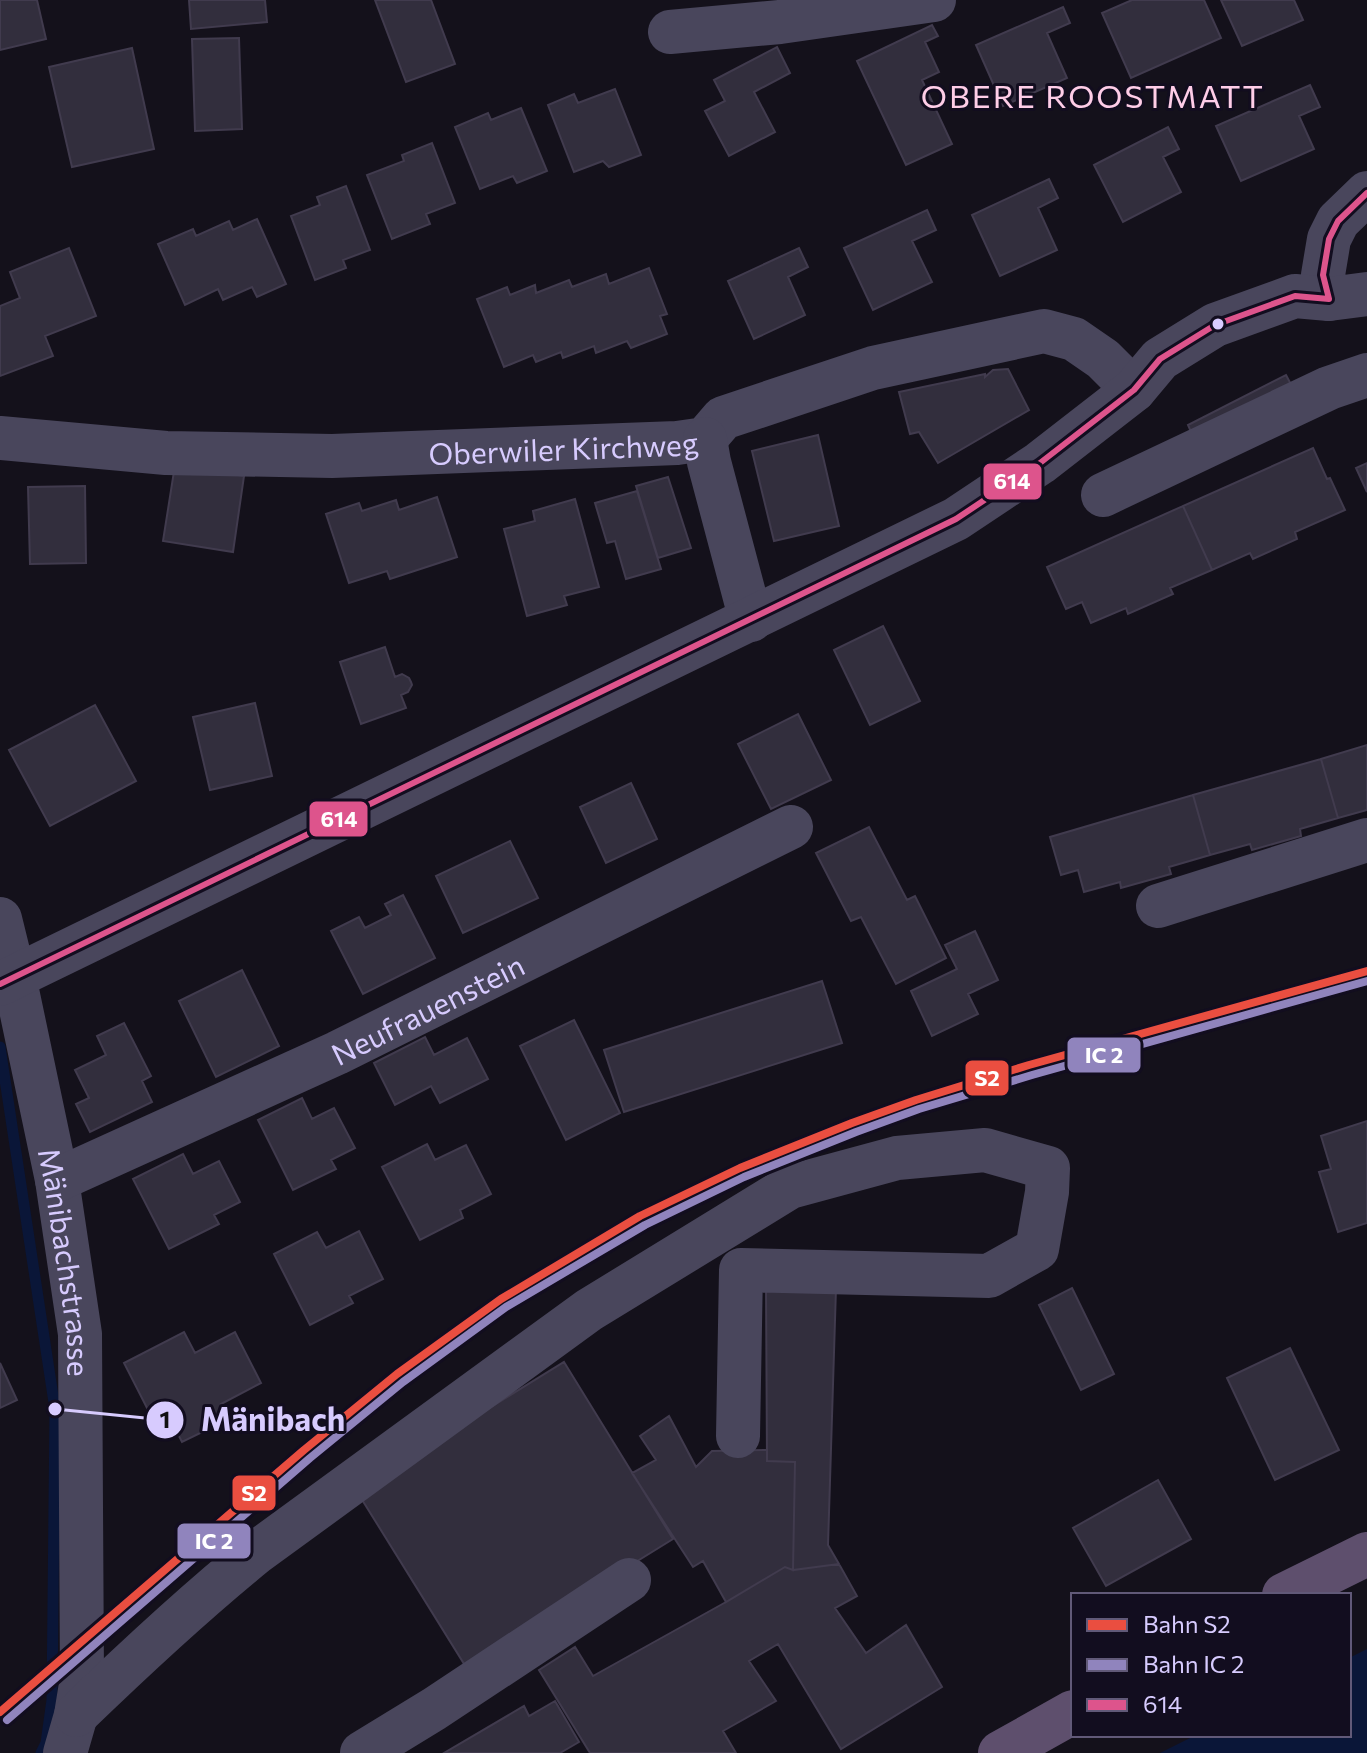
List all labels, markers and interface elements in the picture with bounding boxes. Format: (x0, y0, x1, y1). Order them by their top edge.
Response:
district label: OBERE ROOSTMATT (921, 75, 1265, 115)
unlabelled marker (1210, 316, 1226, 332)
street label: Oberwiler Kirchweg (428, 422, 700, 471)
line badge: 614 (982, 462, 1043, 501)
text: 614 (993, 467, 1031, 494)
line badge: 614 (308, 800, 369, 838)
text: 614 (320, 805, 358, 832)
street label: Neufrauenstein (324, 945, 530, 1072)
line badge: IC 2 (1066, 1036, 1142, 1074)
text: IC 2 (1085, 1041, 1123, 1068)
line badge: S2 (964, 1059, 1010, 1097)
text: S2 (974, 1064, 1000, 1091)
street label: Mänibachstrasse (32, 1144, 99, 1377)
callout: Mänibach (145, 1392, 361, 1448)
text: Mänibach (201, 1398, 345, 1438)
text: 1 (160, 1404, 170, 1433)
line badge: S2 (231, 1474, 277, 1512)
text: S2 (241, 1479, 267, 1506)
line badge: IC 2 (176, 1522, 252, 1560)
text: IC 2 (195, 1527, 233, 1554)
legend (1071, 1593, 1351, 1737)
text: Bahn S2 (1143, 1609, 1231, 1638)
text: Bahn IC 2 (1143, 1649, 1244, 1678)
text: 614 (1143, 1689, 1182, 1718)

